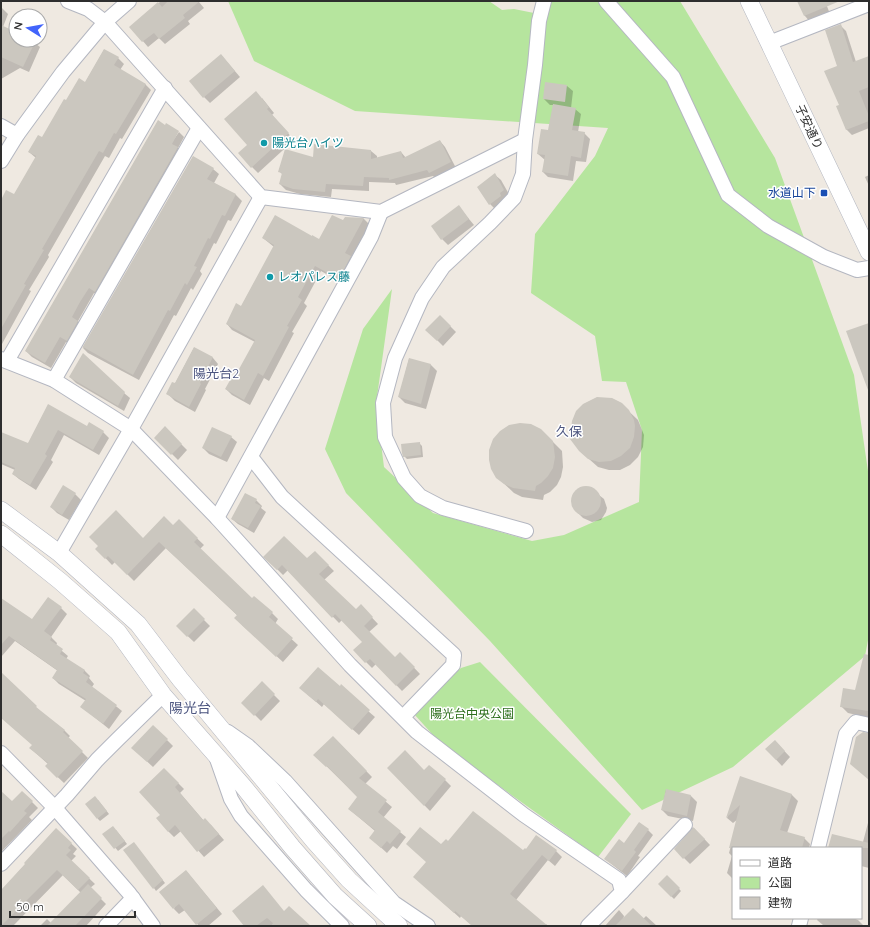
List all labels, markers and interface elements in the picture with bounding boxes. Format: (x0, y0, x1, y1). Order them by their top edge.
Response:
north arrow (8, 8, 48, 48)
text: N (11, 21, 26, 31)
street label: 子安通り (793, 102, 826, 152)
place label: 陽光台ハイツ (272, 135, 344, 150)
marker: 陽光台ハイツ (259, 138, 269, 148)
place label: 水道山下 (768, 185, 816, 200)
marker: 水道山下 (819, 188, 829, 198)
place label: レオパレス藤 (278, 269, 350, 284)
marker: レオパレス藤 (265, 272, 275, 282)
district label: 陽光台2 (193, 365, 239, 381)
district label: 久保 (556, 423, 582, 439)
district label: 陽光台 (169, 699, 211, 717)
park label: 陽光台中央公園 (430, 706, 514, 721)
legend (732, 847, 862, 919)
text: 道路 (768, 855, 792, 870)
text: 公園 (768, 875, 792, 890)
scale bar (10, 893, 135, 919)
text: 建物 (768, 895, 792, 910)
text: 50 m (16, 899, 44, 914)

